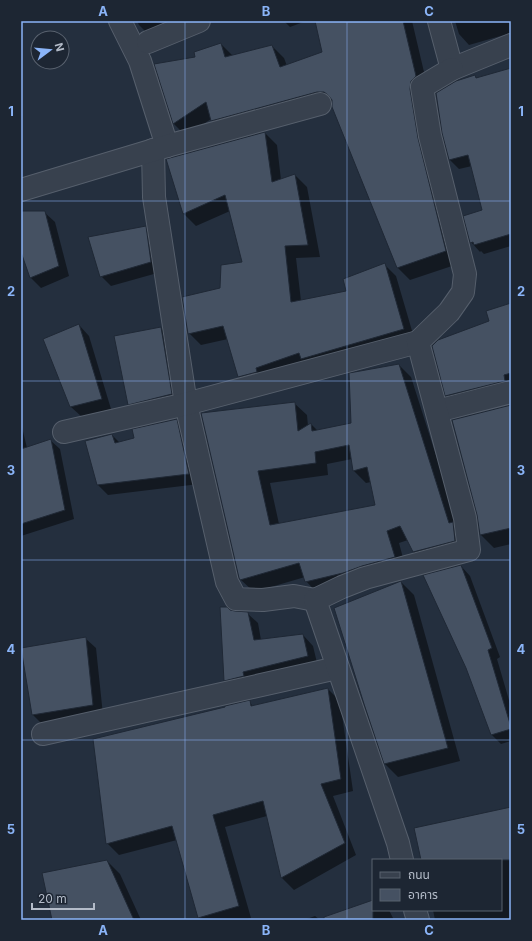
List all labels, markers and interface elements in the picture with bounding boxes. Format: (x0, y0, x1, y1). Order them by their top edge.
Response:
text: A (98, 3, 108, 19)
text: B (262, 3, 271, 19)
text: C (424, 3, 434, 19)
north arrow (30, 30, 70, 70)
text: N (52, 41, 67, 53)
text: 1 (8, 103, 14, 119)
text: 1 (518, 103, 524, 119)
text: 2 (7, 283, 15, 299)
text: 2 (517, 283, 525, 299)
text: 3 (7, 462, 15, 478)
text: 3 (517, 462, 525, 478)
text: 4 (7, 641, 16, 657)
text: 4 (517, 641, 526, 657)
text: 5 (7, 821, 15, 837)
text: 5 (517, 821, 525, 837)
legend (372, 859, 502, 911)
text: ถนน (408, 867, 430, 882)
scale bar (32, 885, 94, 911)
text: อาคาร (408, 887, 438, 902)
text: 20 m (38, 891, 67, 906)
text: A (98, 922, 108, 938)
text: B (262, 922, 271, 938)
text: C (424, 922, 434, 938)

